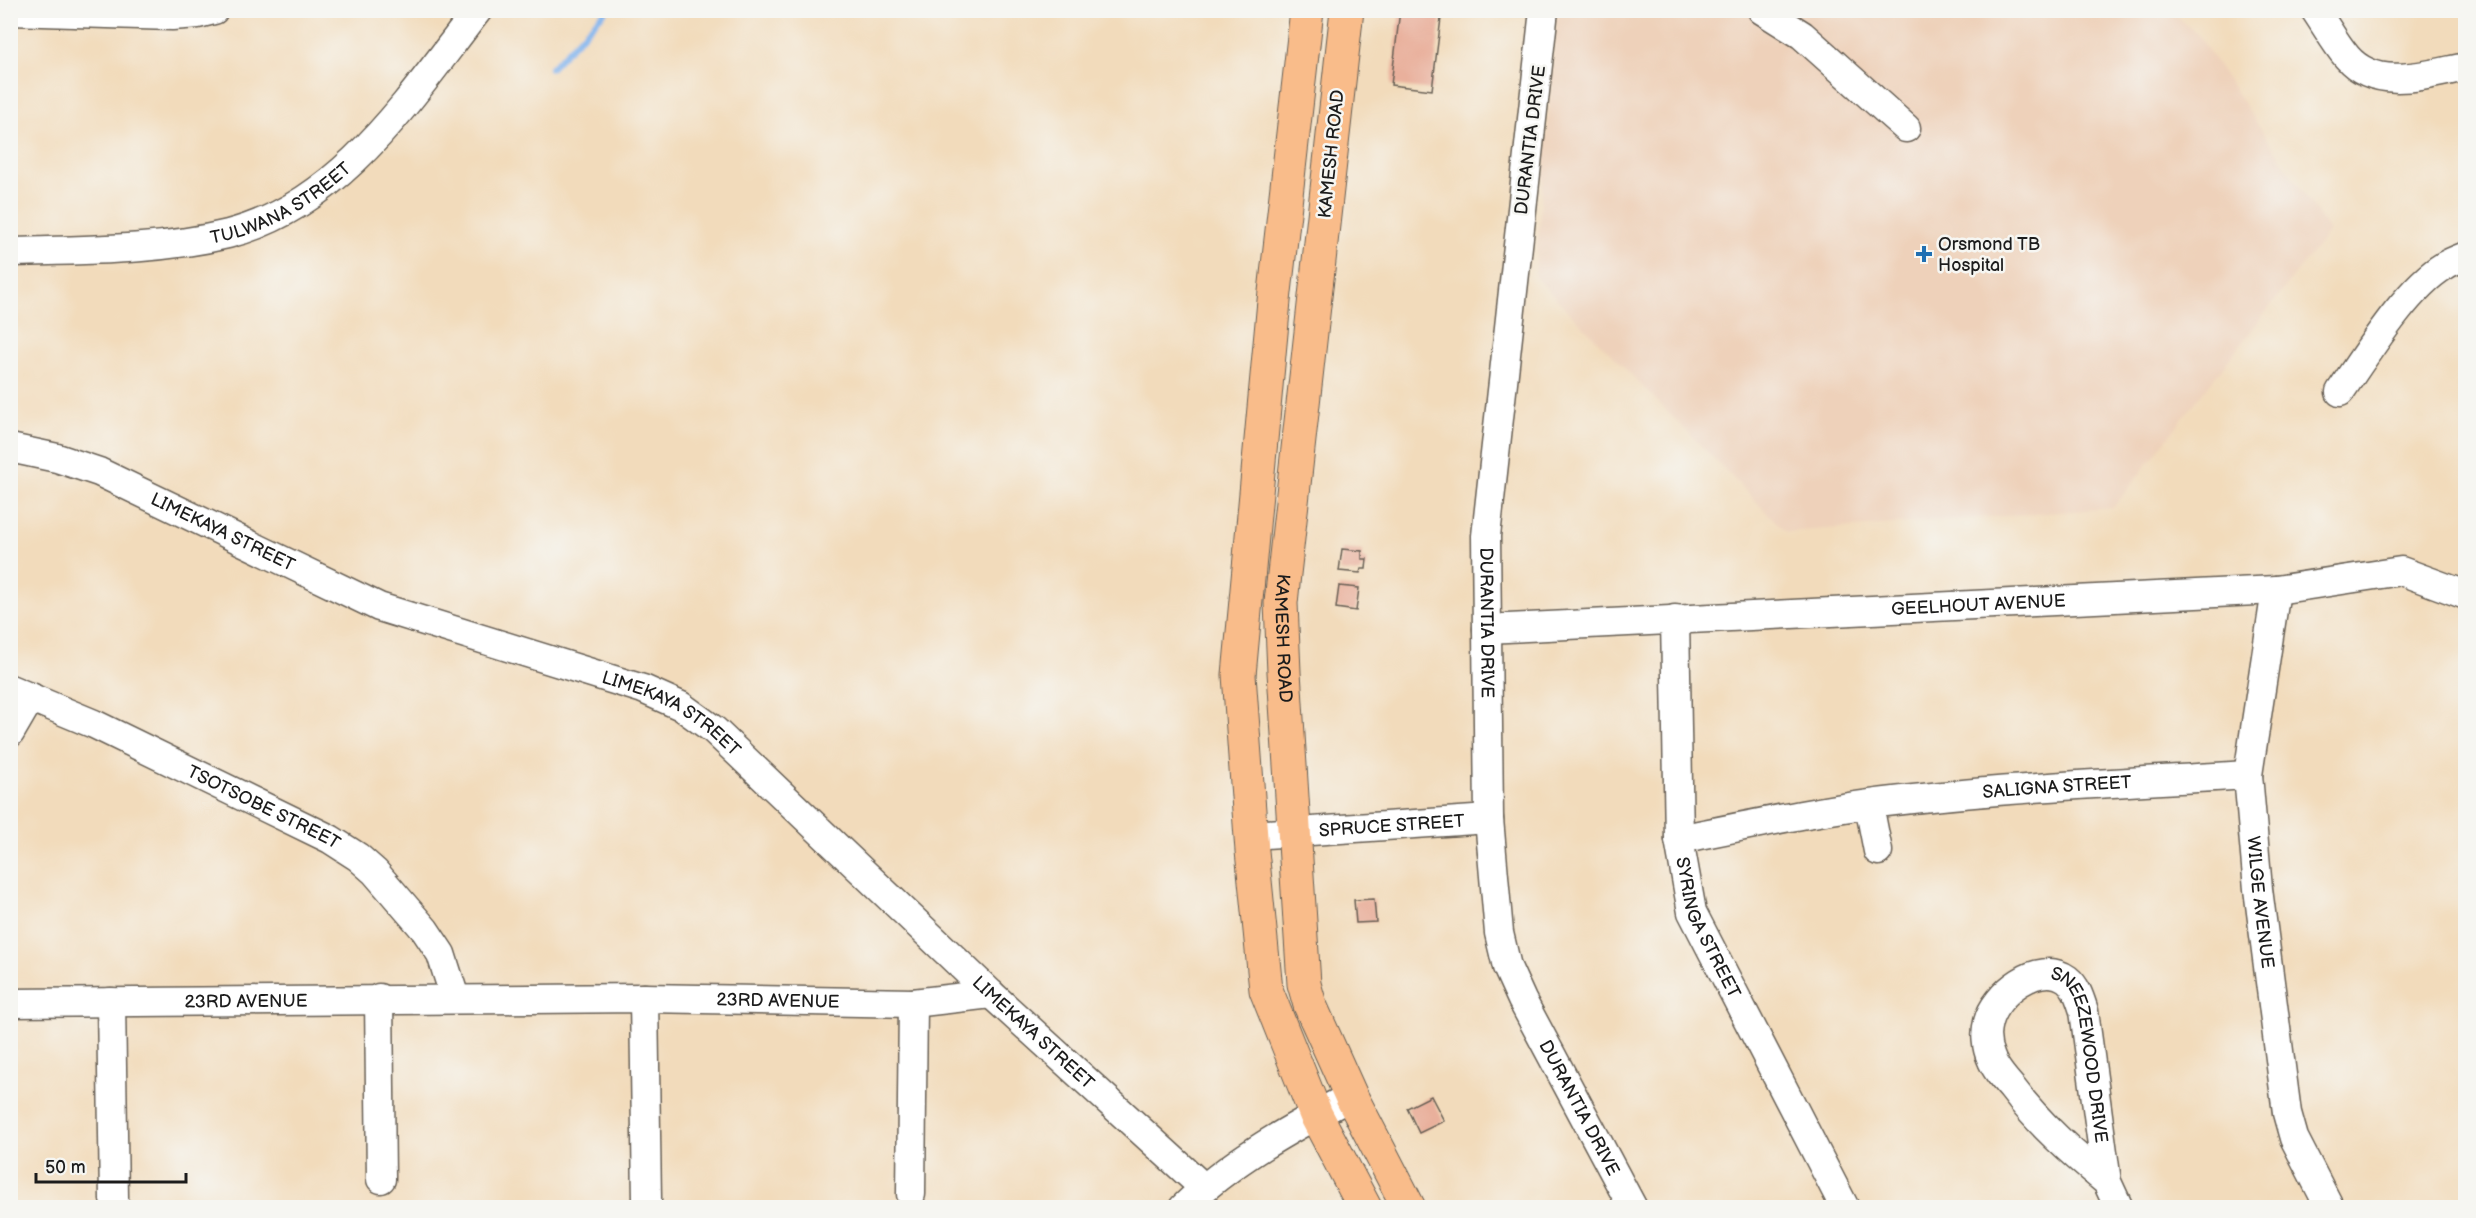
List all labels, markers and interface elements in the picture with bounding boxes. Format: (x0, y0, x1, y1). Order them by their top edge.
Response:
street label: DURANTIA DRIVE (1511, 64, 1550, 216)
street label: KAMESH ROAD (1314, 89, 1349, 219)
street label: TULWANA STREET (208, 158, 355, 249)
place label: Orsmond TB Hospital (1938, 234, 2040, 276)
marker: Orsmond TB Hospital (1915, 245, 1933, 263)
street label: LIMEKAYA STREET (147, 489, 298, 576)
street label: DURANTIA DRIVE (1475, 547, 1498, 698)
street label: KAMESH ROAD (1270, 573, 1296, 703)
street label: GEELHOUT AVENUE (1891, 590, 2066, 620)
street label: LIMEKAYA STREET (599, 667, 745, 761)
street label: TSOTSOBE STREET (184, 761, 344, 854)
street label: SALIGNA STREET (1982, 772, 2132, 803)
street label: SPRUCE STREET (1318, 811, 1466, 841)
street label: WILGE AVENUE (2242, 835, 2278, 970)
street label: SYRINGA STREET (1671, 856, 1745, 1002)
street label: SNEEZEWOOD DRIVE (2049, 963, 2112, 1144)
street label: LIMEKAYA STREET (968, 972, 1098, 1094)
street label: 23RD AVENUE (716, 989, 840, 1013)
street label: 23RD AVENUE (184, 991, 308, 1013)
street label: DURANTIA DRIVE (1534, 1037, 1624, 1179)
scale bar (36, 1146, 186, 1184)
text: 50 m (45, 1157, 86, 1178)

